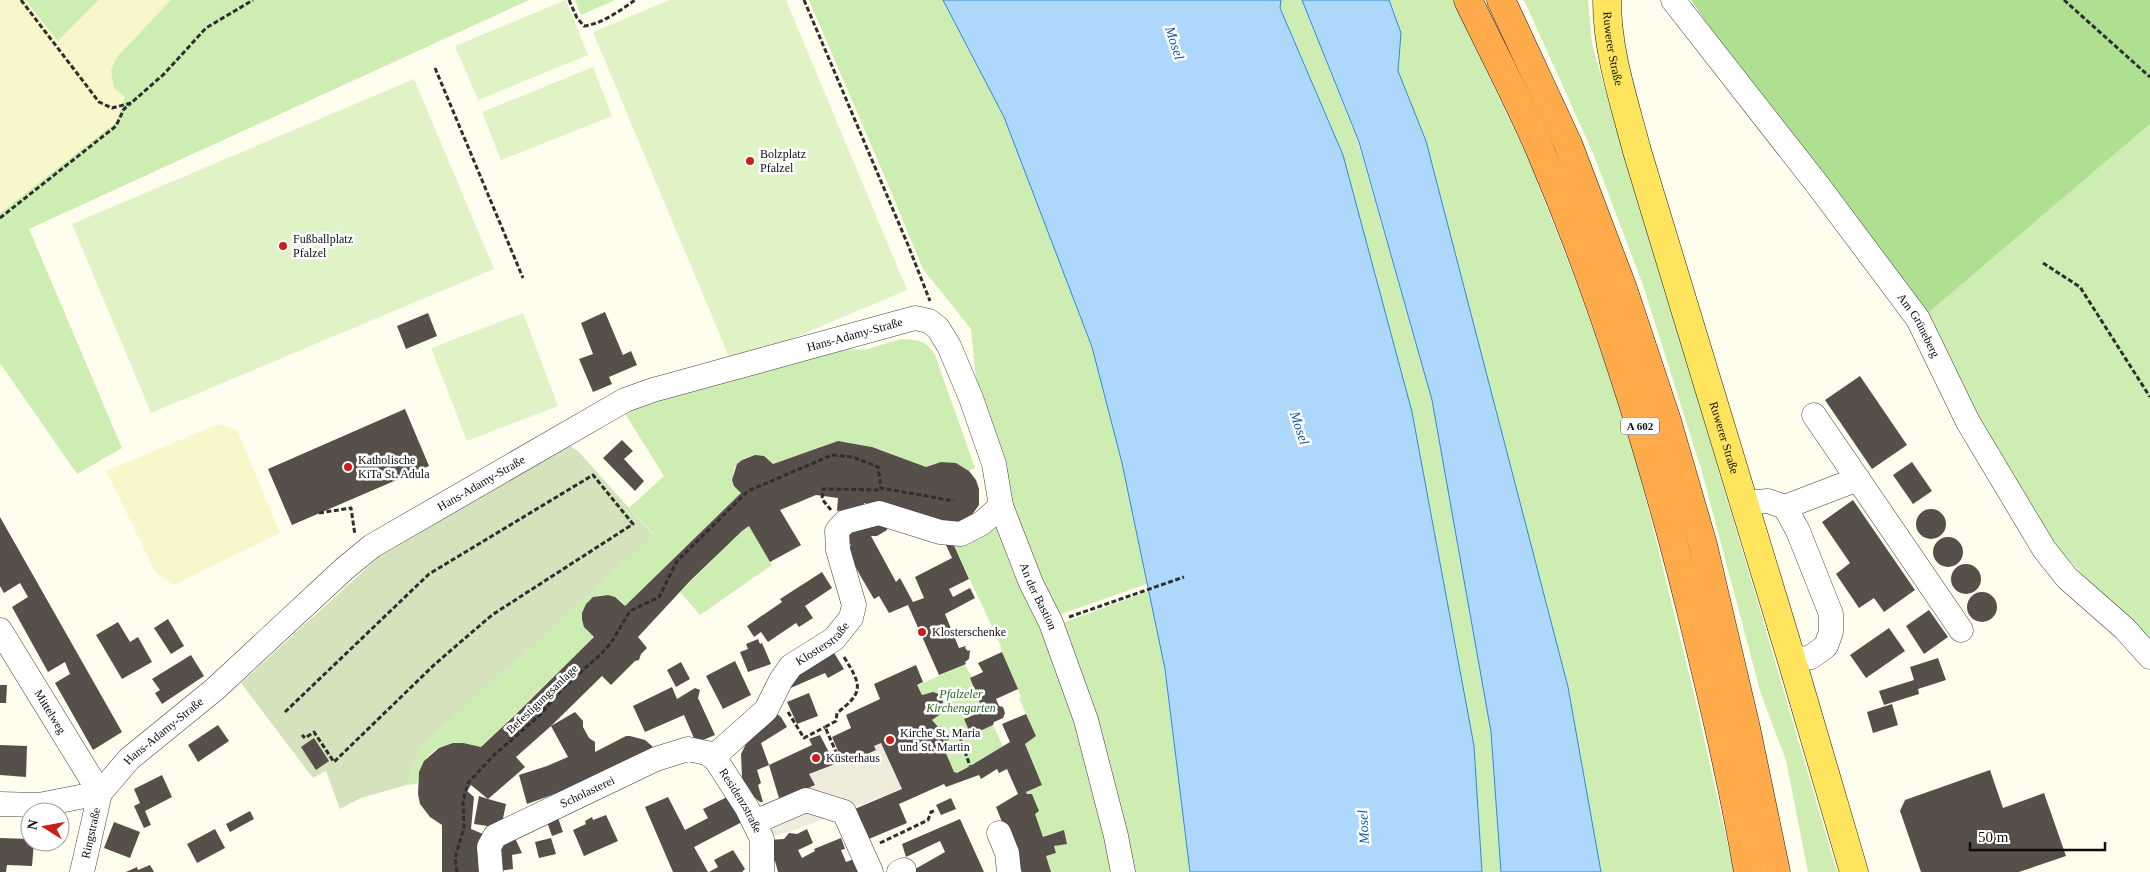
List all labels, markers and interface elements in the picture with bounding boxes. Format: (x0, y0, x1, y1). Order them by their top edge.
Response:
street label: Ruwerer Straße (1600, 11, 1626, 87)
water label: Mosel (1162, 24, 1187, 62)
place label: Bolzplatz Pfalzel (760, 147, 806, 175)
marker: Bolzplatz Pfalzel (744, 155, 756, 167)
place label: Fußballplatz Pfalzel (293, 232, 353, 260)
marker: Fußballplatz Pfalzel (277, 240, 289, 252)
street label: Am Grüneberg (1894, 291, 1943, 360)
street label: Hans-Adamy-Straße (805, 315, 904, 354)
street label: Ruwerer Straße (1707, 400, 1742, 476)
water label: Mosel (1287, 409, 1312, 447)
road number: A 602 (1621, 418, 1659, 434)
street label: Hans-Adamy-Straße (435, 452, 527, 514)
place label: Katholische KiTa St. Adula (358, 453, 430, 481)
marker: Katholische KiTa St. Adula (342, 461, 354, 473)
street label: An der Bastion (1017, 561, 1060, 632)
street label: Klosterstraße (793, 619, 852, 668)
place label: Klosterschenke (932, 625, 1006, 639)
marker: Klosterschenke (916, 626, 928, 638)
street label: Befestigungsanlage (503, 661, 581, 737)
street label: Mittelweg (31, 687, 69, 737)
park label: Pfalzeler Kirchengarten (925, 687, 996, 715)
street label: Hans-Adamy-Straße (120, 694, 206, 767)
place label: Kirche St. Maria und St. Martin (900, 726, 981, 754)
marker: Kirche St. Maria und St. Martin (884, 734, 896, 746)
place label: Küsterhaus (826, 751, 880, 765)
marker: Küsterhaus (810, 752, 822, 764)
street label: Residenzstraße (716, 766, 765, 835)
street label: Scholasterei (558, 773, 617, 811)
north arrow (20, 802, 70, 852)
street label: Ringstraße (78, 806, 103, 860)
water label: Mosel (1355, 809, 1372, 845)
text: N (24, 818, 41, 831)
scale bar (1970, 820, 2105, 852)
text: 50 m (1978, 829, 2009, 845)

